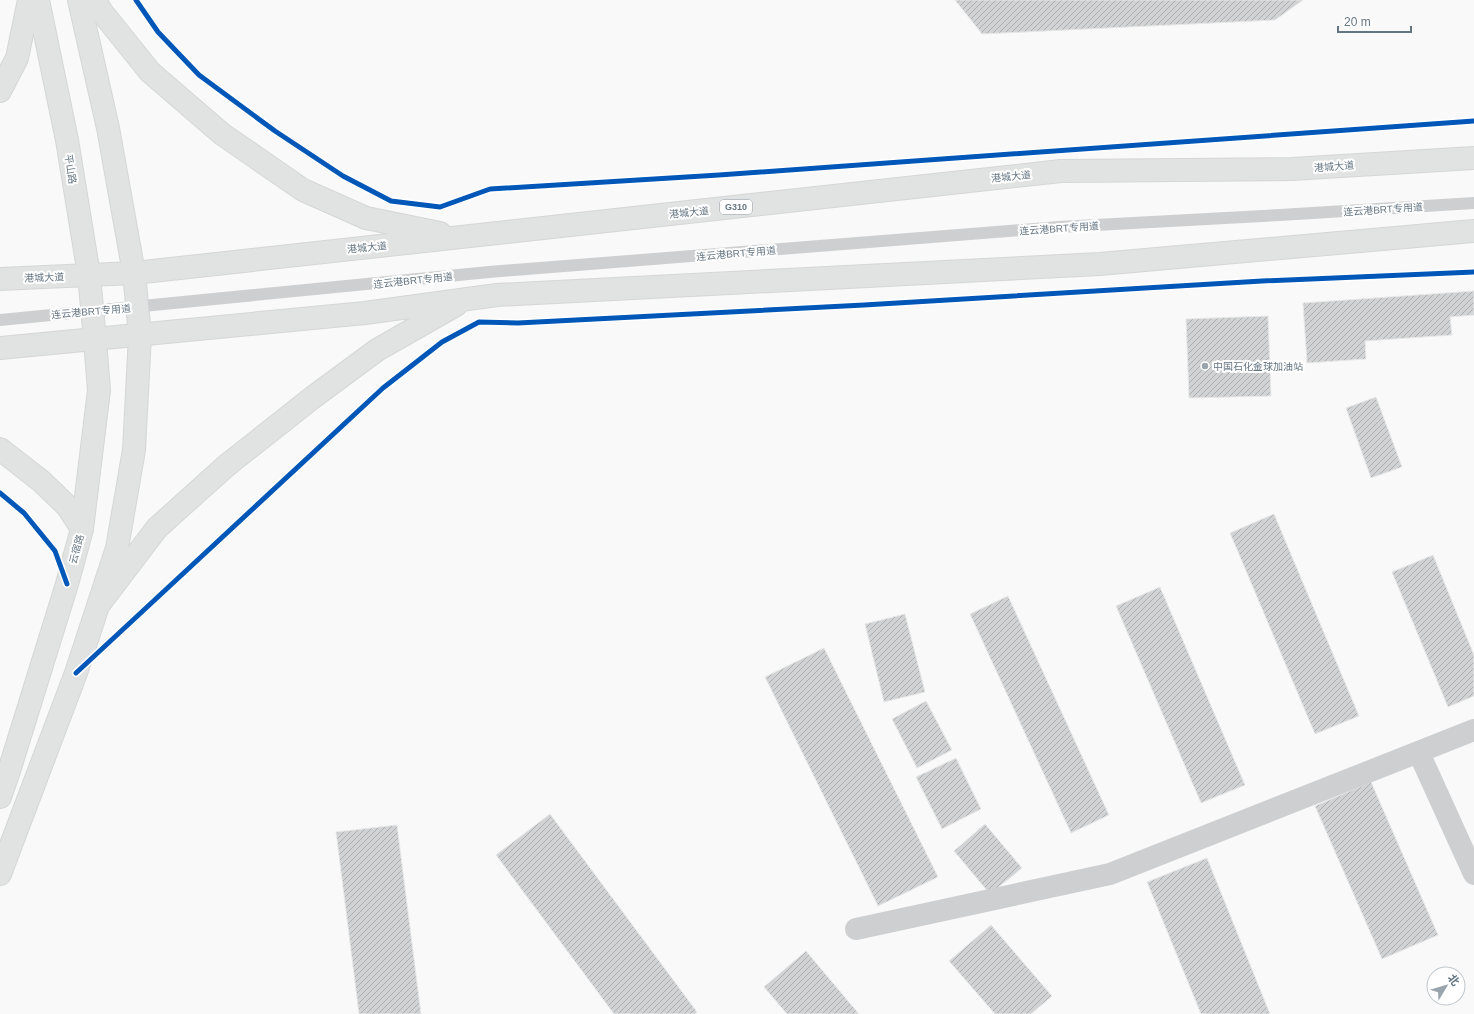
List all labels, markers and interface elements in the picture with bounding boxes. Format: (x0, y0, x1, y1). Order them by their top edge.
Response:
scale bar (1338, 8, 1411, 34)
text: 20 m (1344, 15, 1371, 29)
street label: 平山路 (63, 153, 78, 185)
street label: 港城大道 (1314, 160, 1354, 173)
street label: 港城大道 (991, 169, 1032, 184)
road number: G310 (720, 200, 752, 214)
street label: 连云港BRT专用道 (1343, 201, 1423, 218)
street label: 港城大道 (669, 205, 710, 220)
street label: 连云港BRT专用道 (1019, 220, 1099, 237)
street label: 港城大道 (347, 240, 388, 255)
street label: 连云港BRT专用道 (696, 245, 776, 262)
street label: 港城大道 (24, 271, 64, 284)
street label: 连云港BRT专用道 (373, 271, 453, 290)
street label: 连云港BRT专用道 (51, 303, 131, 320)
marker: 中国石化金球加油站 (1200, 361, 1210, 371)
place label: 中国石化金球加油站 (1213, 361, 1303, 372)
street label: 云宿路 (67, 533, 86, 565)
north arrow (1426, 966, 1466, 1006)
text: 北 (1446, 972, 1462, 988)

